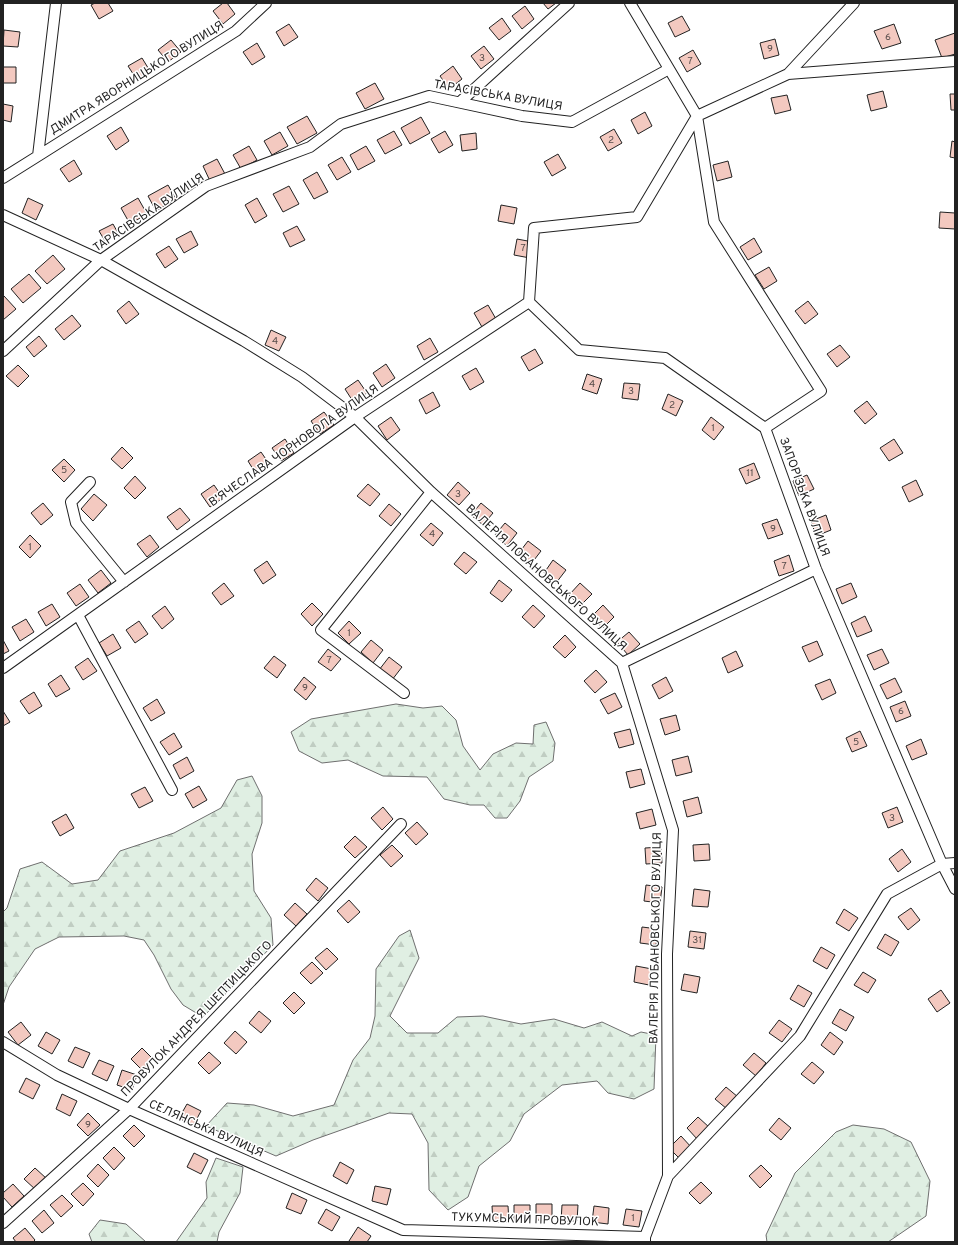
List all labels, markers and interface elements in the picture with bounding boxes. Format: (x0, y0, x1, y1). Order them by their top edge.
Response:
street label: ДМИТРА ЯВОРНИЦЬКОГО ВУЛИЦЯ (47, 18, 227, 138)
house number: 6 (885, 31, 891, 44)
house number: 9 (767, 43, 773, 56)
house number: 3 (479, 52, 485, 65)
house number: 7 (687, 55, 693, 68)
street label: ТАРАСІВСЬКА ВУЛИЦЯ (432, 77, 564, 115)
house number: 2 (608, 134, 614, 147)
street label: ТАРАСІВСЬКА ВУЛИЦЯ (90, 170, 208, 256)
house number: 7 (520, 242, 526, 255)
house number: 4 (272, 335, 278, 348)
house number: 4 (589, 378, 595, 391)
street label: В'ЯЧЕСЛАВА ЧОРНОВОЛА ВУЛИЦЯ (206, 381, 382, 511)
house number: 3 (628, 385, 634, 398)
house number: 2 (669, 399, 675, 412)
house number: 1 (711, 422, 715, 435)
street label: ЗАПОРІЗЬКА ВУЛИЦЯ (775, 435, 833, 559)
house number: 5 (61, 464, 67, 477)
house number: 11 (746, 467, 754, 480)
house number: 3 (455, 488, 461, 501)
street label: ВАЛЕРІЯ ЛОБАНОВСЬКОГО ВУЛИЦЯ (462, 501, 630, 655)
house number: 9 (770, 523, 776, 536)
house number: 4 (429, 528, 435, 541)
house number: 1 (28, 541, 32, 554)
house number: 7 (781, 560, 787, 573)
house number: 1 (347, 627, 351, 640)
house number: 7 (326, 654, 332, 667)
house number: 9 (302, 682, 308, 695)
house number: 6 (898, 705, 904, 718)
house number: 5 (853, 736, 859, 749)
house number: 3 (889, 812, 895, 825)
street label: ВАЛЕРІЯ ЛОБАНОВСЬКОГО ВУЛИЦЯ (646, 832, 666, 1044)
house number: 31 (692, 934, 702, 947)
street label: ПРОВУЛОК АНДРЕЯ ШЕПТИЦЬКОГО (118, 938, 276, 1100)
street label: СЕЛЯНСЬКА ВУЛИЦЯ (146, 1096, 266, 1162)
house number: 9 (85, 1119, 91, 1132)
street label: ТУКУМСЬКИЙ ПРОВУЛОК (451, 1209, 599, 1231)
house number: 1 (631, 1212, 635, 1225)

